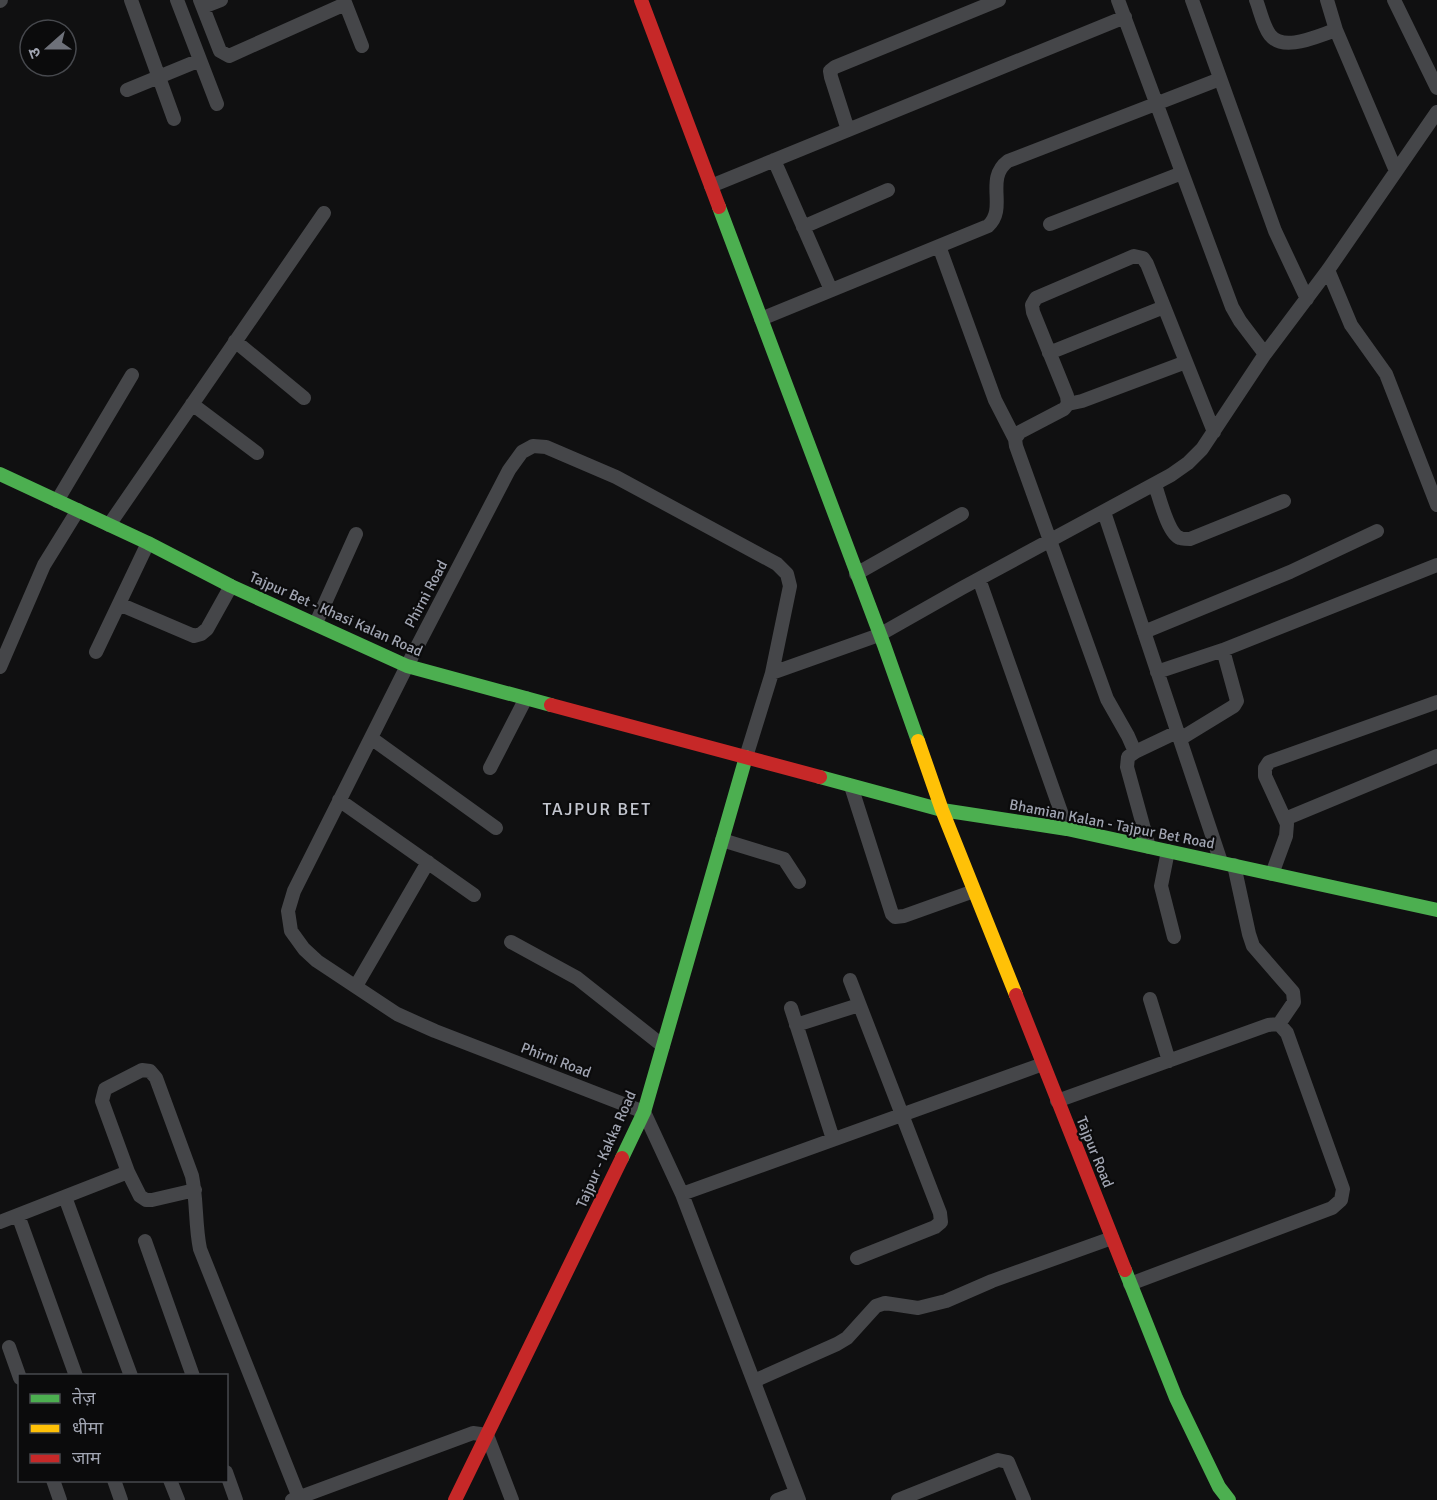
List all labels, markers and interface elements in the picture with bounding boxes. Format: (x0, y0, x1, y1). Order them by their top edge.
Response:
north arrow (18, 18, 78, 78)
text: उ (24, 44, 46, 61)
street label: Phirni Road (401, 557, 451, 631)
street label: Tajpur Bet - Khasi Kalan Road (247, 568, 425, 660)
street label: Bhamian Kalan - Tajpur Bet Road (1008, 795, 1216, 853)
district label: TAJPUR BET (542, 798, 652, 820)
street label: Phirni Road (518, 1038, 594, 1082)
street label: Tajpur - Kakka Road (572, 1088, 640, 1210)
street label: Tajpur Road (1073, 1114, 1117, 1190)
legend (18, 1374, 228, 1482)
text: तेज़ (72, 1387, 96, 1409)
text: धीमा (72, 1417, 103, 1439)
text: जाम (72, 1447, 102, 1469)

